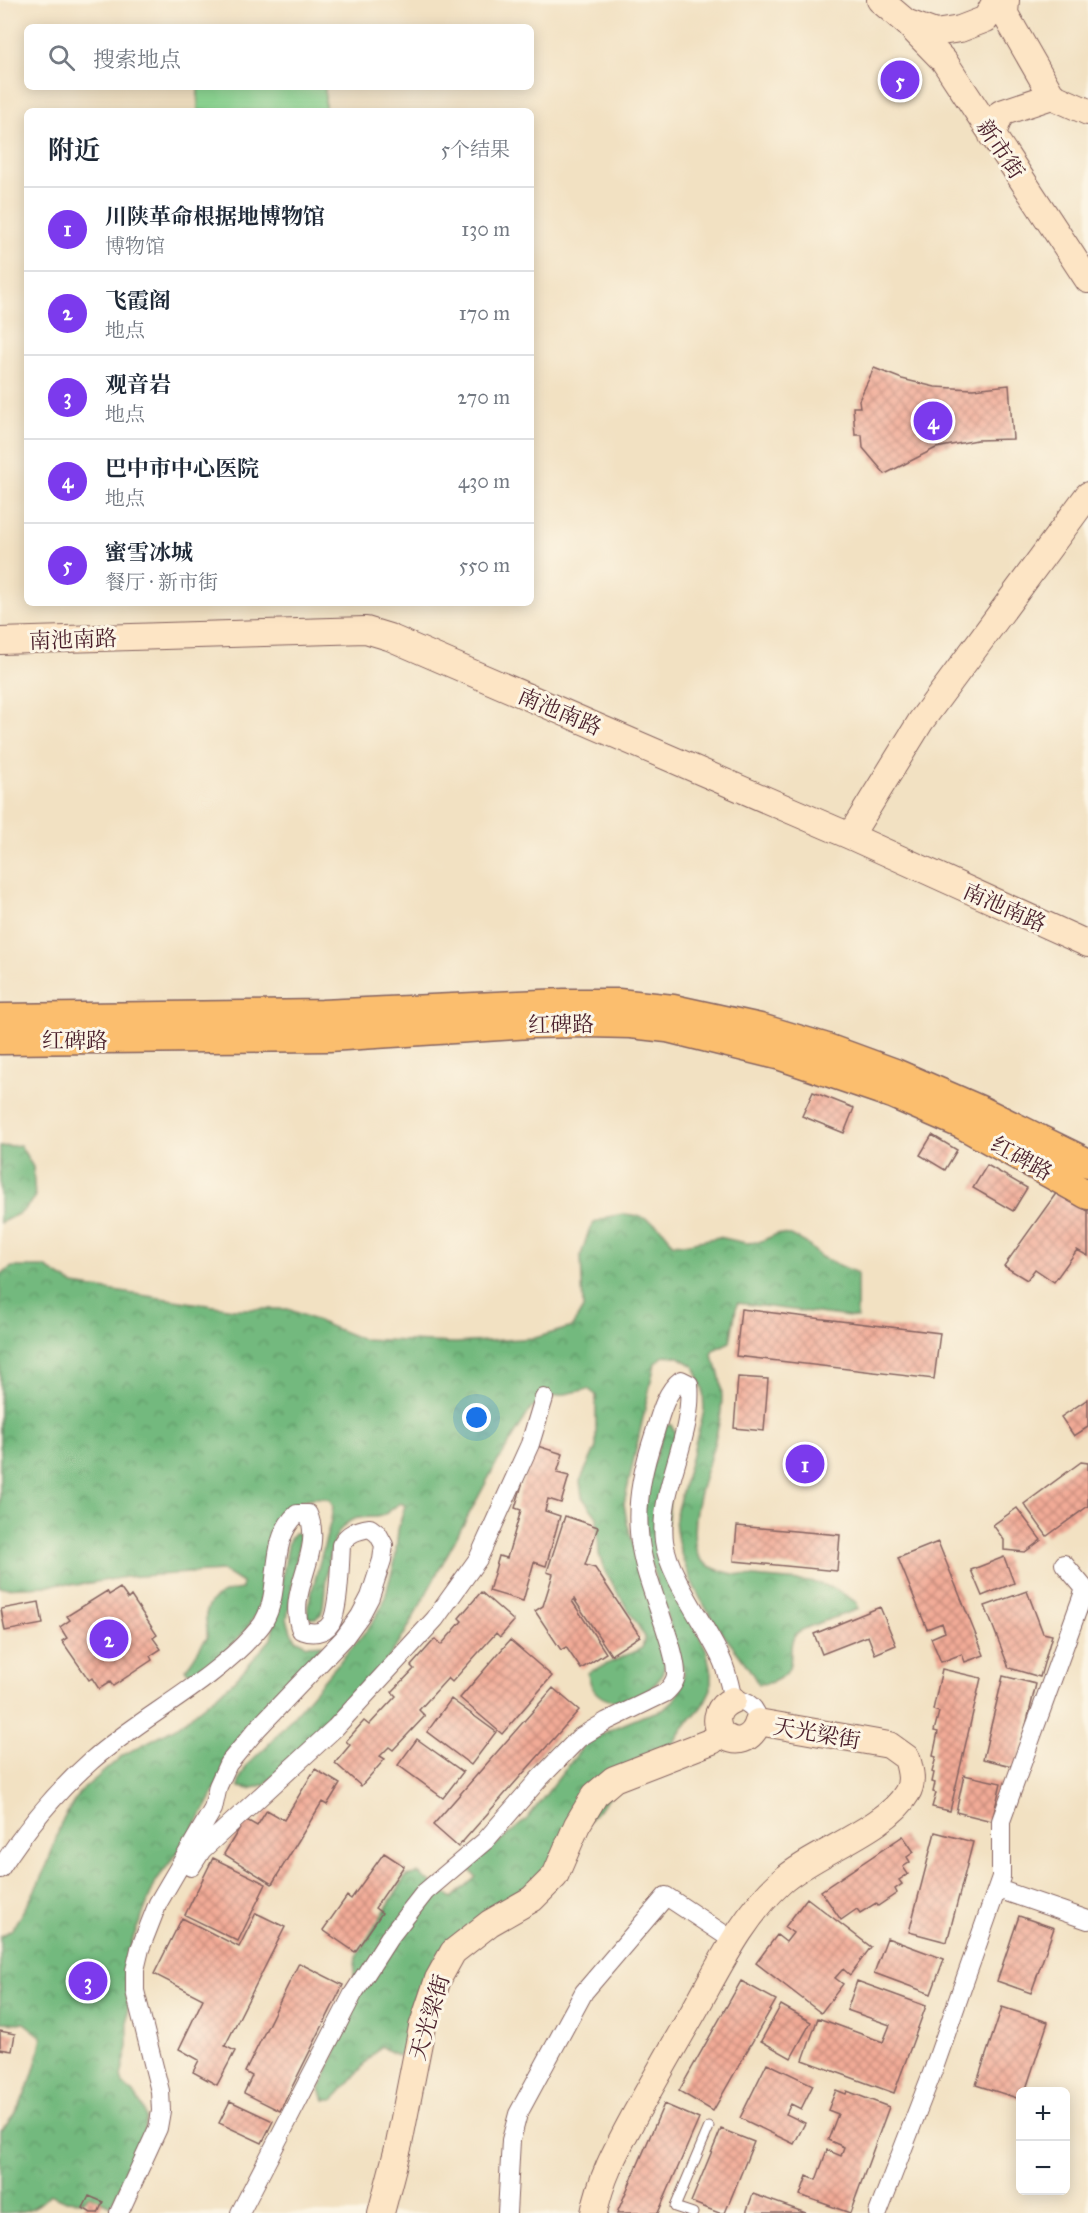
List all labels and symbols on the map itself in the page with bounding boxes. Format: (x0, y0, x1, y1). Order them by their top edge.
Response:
pin: 5 (880, 58, 920, 103)
street label: 新市街 (971, 114, 1030, 184)
pin: 4 (914, 398, 952, 444)
street label: 南池南路 (29, 624, 117, 655)
street label: 南池南路 (514, 682, 606, 741)
street label: 南池南路 (959, 877, 1050, 938)
street label: 红碑路 (528, 1010, 594, 1039)
street label: 红碑路 (42, 1027, 108, 1054)
street label: 红碑路 (986, 1131, 1057, 1186)
your location (462, 1403, 491, 1432)
pin: 1 (786, 1442, 824, 1486)
pin: 2 (90, 1616, 128, 1662)
street label: 天光梁街 (771, 1713, 863, 1754)
pin: 3 (68, 1958, 107, 2004)
street label: 天光梁街 (404, 1971, 455, 2063)

